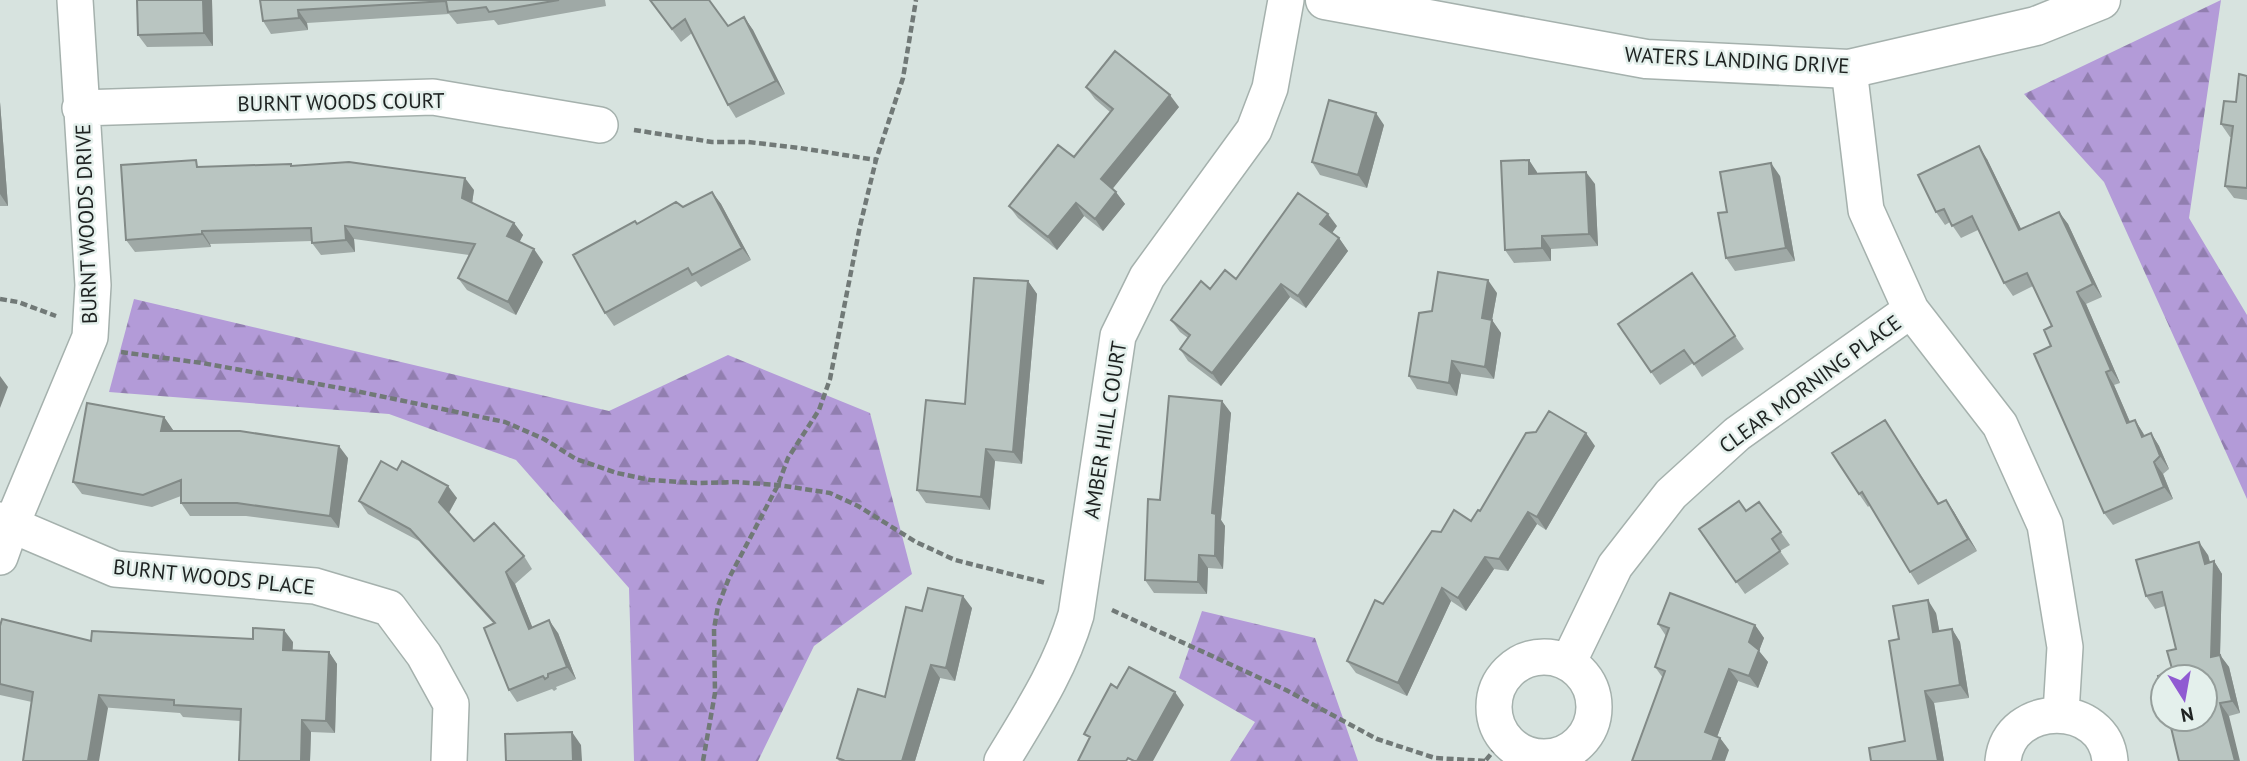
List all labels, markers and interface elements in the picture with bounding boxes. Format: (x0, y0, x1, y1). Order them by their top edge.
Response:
street label: WATERS LANDING DRIVE (1624, 41, 1850, 79)
street label: BURNT WOODS COURT (237, 87, 445, 117)
street label: BURNT WOODS DRIVE (69, 123, 103, 325)
street label: CLEAR MORNING PLACE (1714, 309, 1906, 459)
street label: AMBER HILL COURT (1078, 339, 1132, 521)
street label: BURNT WOODS PLACE (112, 553, 316, 601)
north arrow (2149, 663, 2219, 733)
text: N (2179, 702, 2196, 728)

